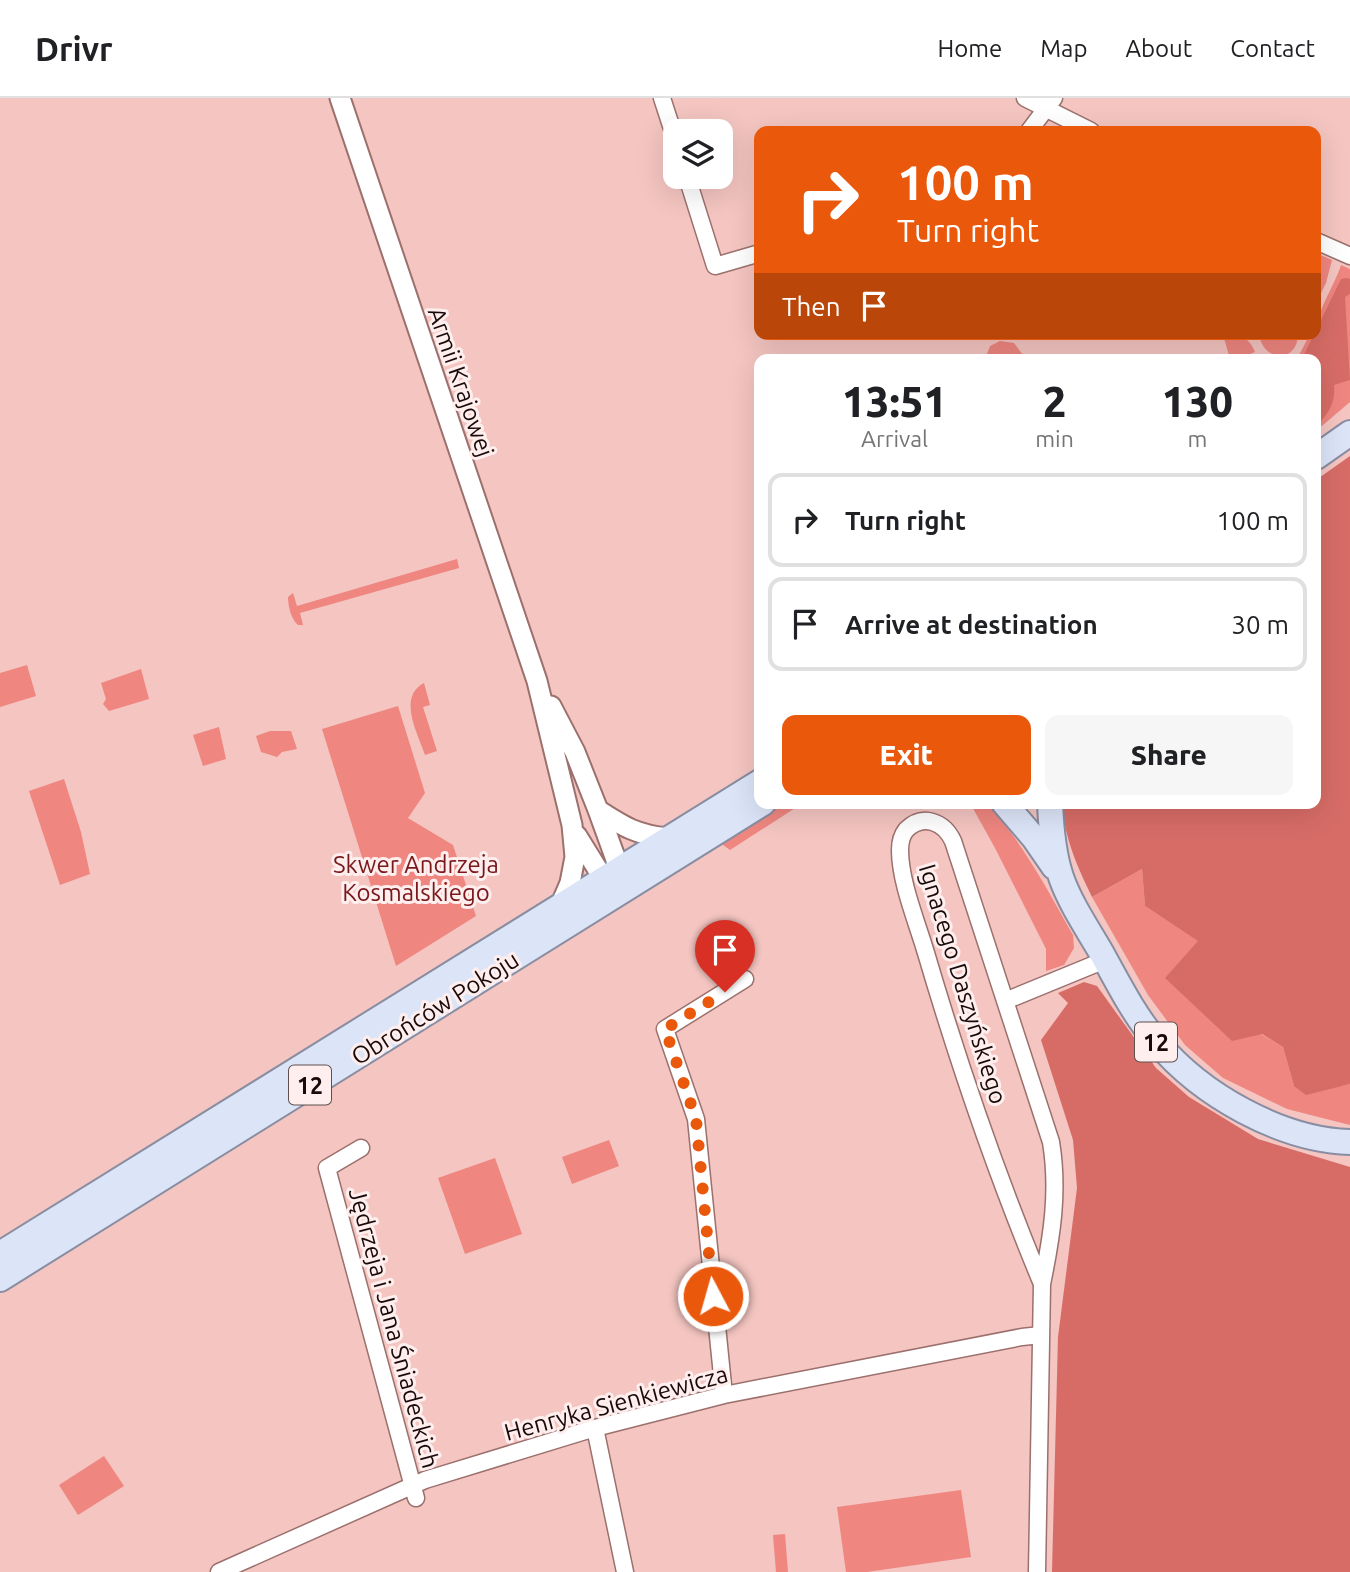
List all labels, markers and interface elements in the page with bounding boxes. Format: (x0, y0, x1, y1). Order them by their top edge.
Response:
text: Drivr (35, 30, 113, 67)
text: Home (937, 35, 1002, 62)
text: Map (1040, 35, 1087, 62)
text: About (1125, 35, 1192, 62)
text: Contact (1230, 35, 1315, 62)
map controls (663, 119, 733, 189)
button: layers (663, 119, 733, 189)
icon: right (782, 154, 873, 245)
text: 100 m (897, 154, 1034, 209)
text: Turn right (897, 212, 1039, 248)
icon: arrive (855, 287, 893, 325)
text: Then (782, 292, 841, 321)
street label: Armii Krajowej (423, 304, 499, 460)
text: 13:51 (842, 378, 947, 425)
text: 2 (1043, 378, 1066, 425)
text: 130 (1162, 378, 1233, 425)
text: Arrival (861, 426, 928, 451)
text: min (1035, 426, 1074, 451)
text: m (1187, 426, 1207, 451)
icon: right (786, 501, 824, 539)
text: Turn right (845, 506, 966, 535)
text: 100 m (1217, 506, 1289, 535)
icon: arrive (786, 605, 824, 643)
text: Arrive at destination (845, 610, 1098, 639)
text: 30 m (1231, 610, 1289, 639)
button: Exit (782, 715, 1031, 795)
button: Share (1045, 715, 1293, 795)
park label: Skwer Andrzeja Kosmalskiego (333, 851, 499, 906)
street label: Ignacego Daszyńskiego (914, 861, 1012, 1107)
pin (695, 920, 755, 992)
icon: arrive (706, 931, 744, 969)
street label: Obrońców Pokoju (346, 946, 524, 1070)
road number: 12 (1135, 1023, 1177, 1062)
road number: 12 (289, 1066, 331, 1104)
street label: Jędrzeja i Jana Śniadeckich (344, 1185, 445, 1471)
position arrow (676, 1259, 750, 1333)
street label: Henryka Sienkiewicza (501, 1360, 731, 1446)

